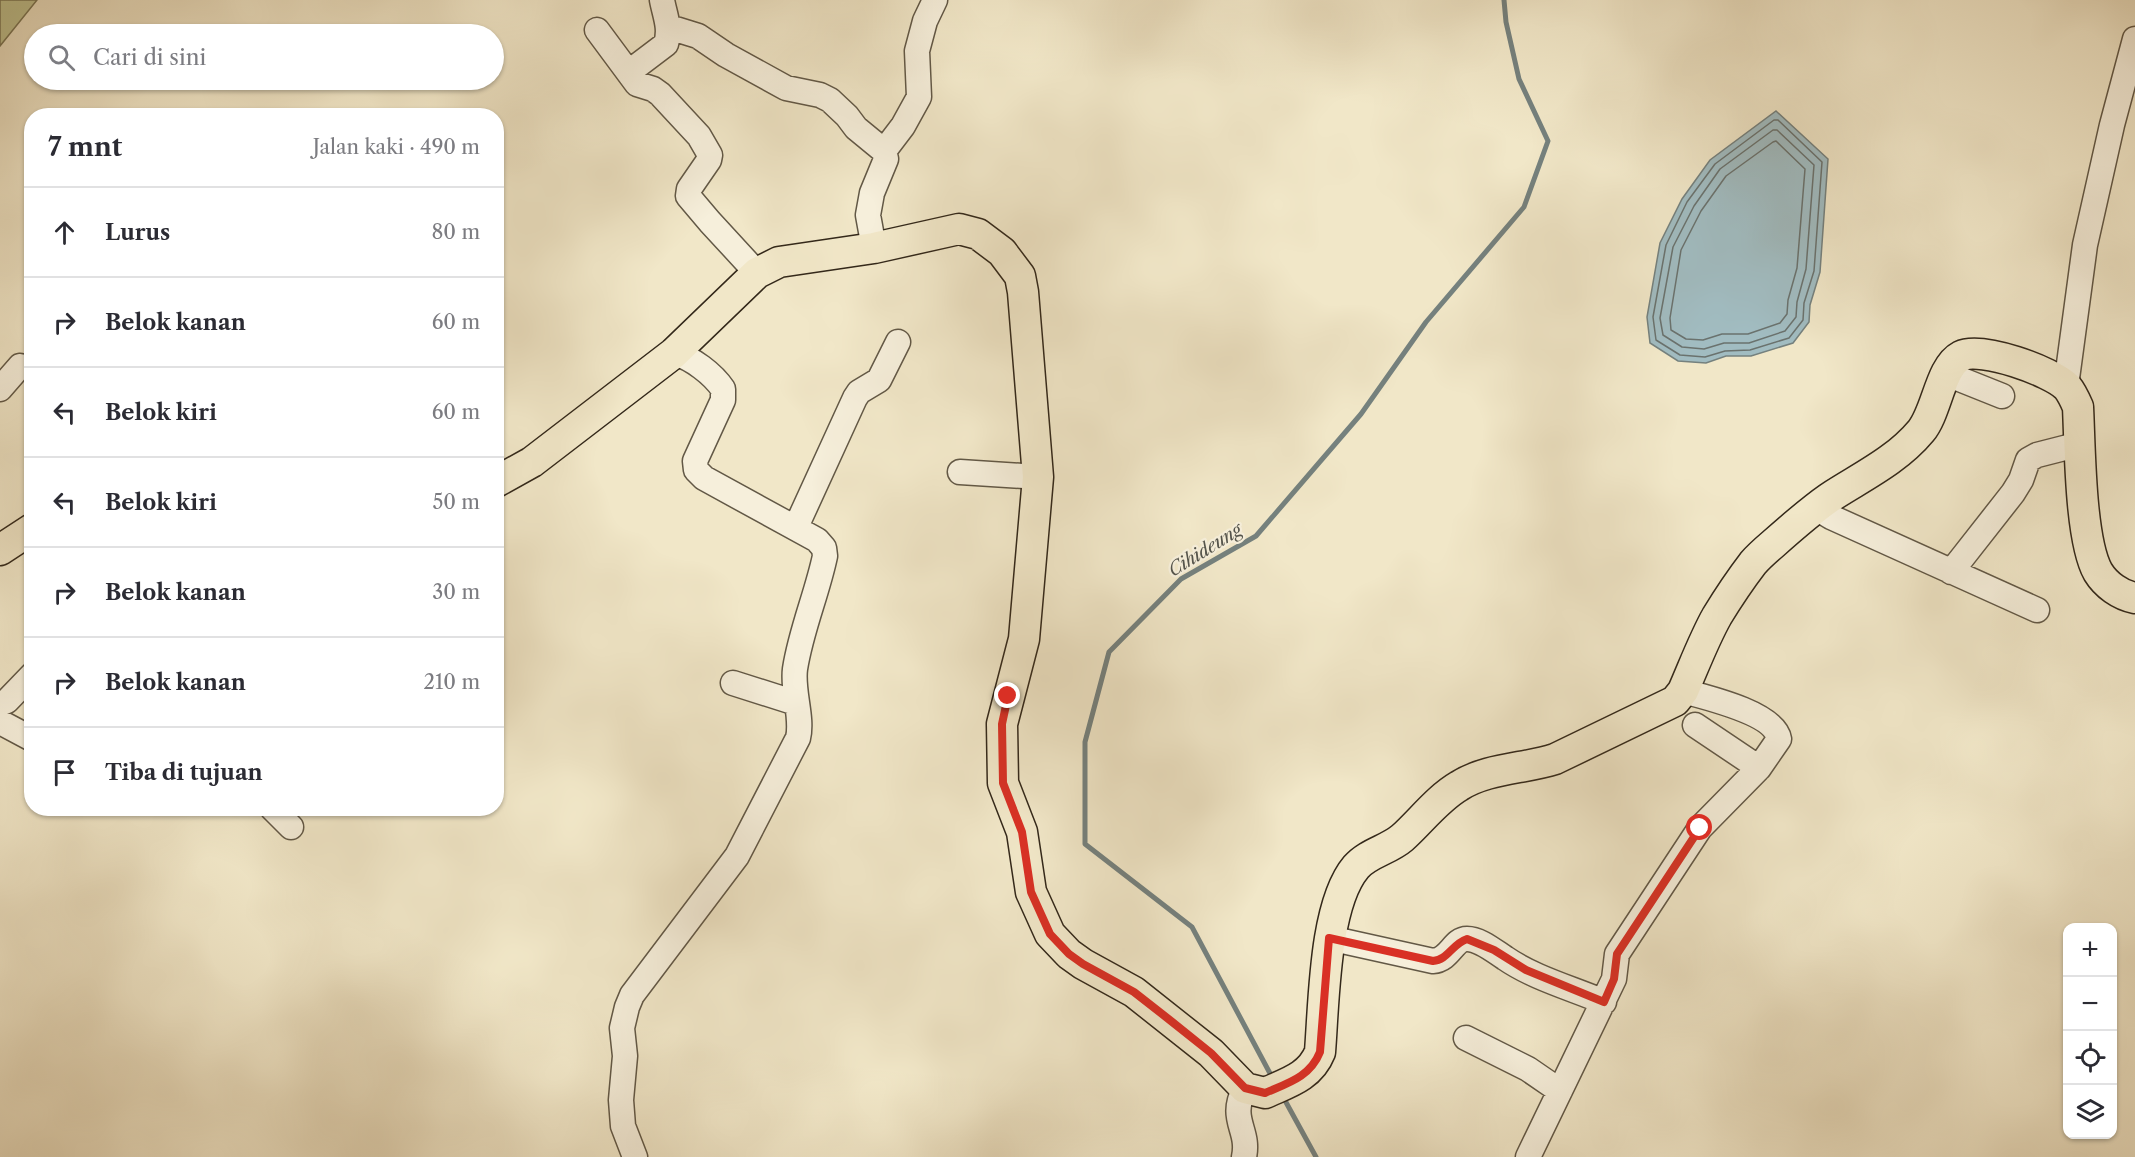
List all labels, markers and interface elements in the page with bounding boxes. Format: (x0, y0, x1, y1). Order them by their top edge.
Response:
search box (24, 24, 504, 90)
icon: search (45, 41, 78, 74)
text: Cari di sini (93, 44, 206, 71)
text: 7 mnt (48, 131, 122, 163)
text: Jalan kaki · 490 m (313, 135, 480, 159)
icon: ahead (48, 216, 81, 249)
text: Lurus (105, 219, 170, 246)
text: 80 m (432, 220, 480, 244)
icon: right (48, 306, 81, 339)
text: Belok kanan (105, 309, 246, 336)
text: 60 m (432, 310, 480, 334)
icon: left (48, 396, 81, 429)
text: Belok kiri (105, 399, 217, 426)
text: 60 m (432, 400, 480, 424)
icon: left (48, 486, 81, 519)
text: Belok kiri (105, 489, 217, 516)
text: 50 m (433, 490, 480, 514)
water label: Cihideung (1164, 518, 1248, 581)
icon: right (48, 576, 81, 609)
text: Belok kanan (105, 579, 246, 606)
text: 30 m (432, 580, 480, 604)
icon: right (48, 666, 81, 699)
text: Belok kanan (105, 669, 246, 696)
text: 210 m (423, 670, 480, 694)
route end (994, 682, 1020, 708)
icon: arrive (48, 756, 81, 789)
text: Tiba di tujuan (105, 759, 263, 786)
route start (1686, 814, 1712, 840)
map controls (2063, 923, 2117, 1139)
button: + (2063, 923, 2117, 977)
button: − (2063, 977, 2117, 1031)
button: locate (2063, 1031, 2117, 1085)
button: layers (2063, 1085, 2117, 1139)

